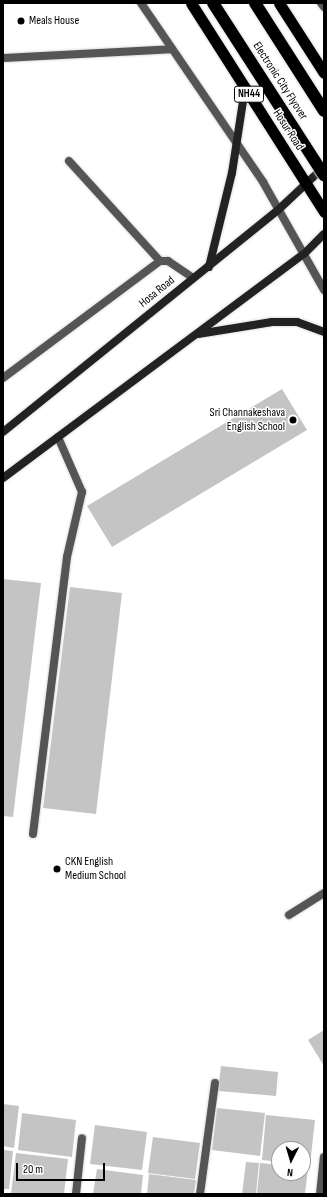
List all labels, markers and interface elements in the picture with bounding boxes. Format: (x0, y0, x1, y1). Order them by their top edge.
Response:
place label: Meals House (29, 14, 79, 28)
marker: Meals House (16, 16, 26, 26)
street label: Electronic City Flyover (249, 39, 311, 123)
road number: NH44 (233, 85, 265, 103)
street label: Hosur Road (270, 107, 306, 153)
street label: Hosa Road (136, 273, 178, 311)
place label: Sri Channakeshava English School (210, 406, 285, 434)
marker: Sri Channakeshava English School (288, 415, 298, 425)
place label: CKN English Medium School (65, 855, 126, 883)
marker: CKN English Medium School (52, 864, 62, 874)
north arrow (271, 1141, 311, 1181)
scale bar (18, 1155, 107, 1181)
text: 20 m (23, 1162, 43, 1177)
text: N (287, 1166, 293, 1179)

